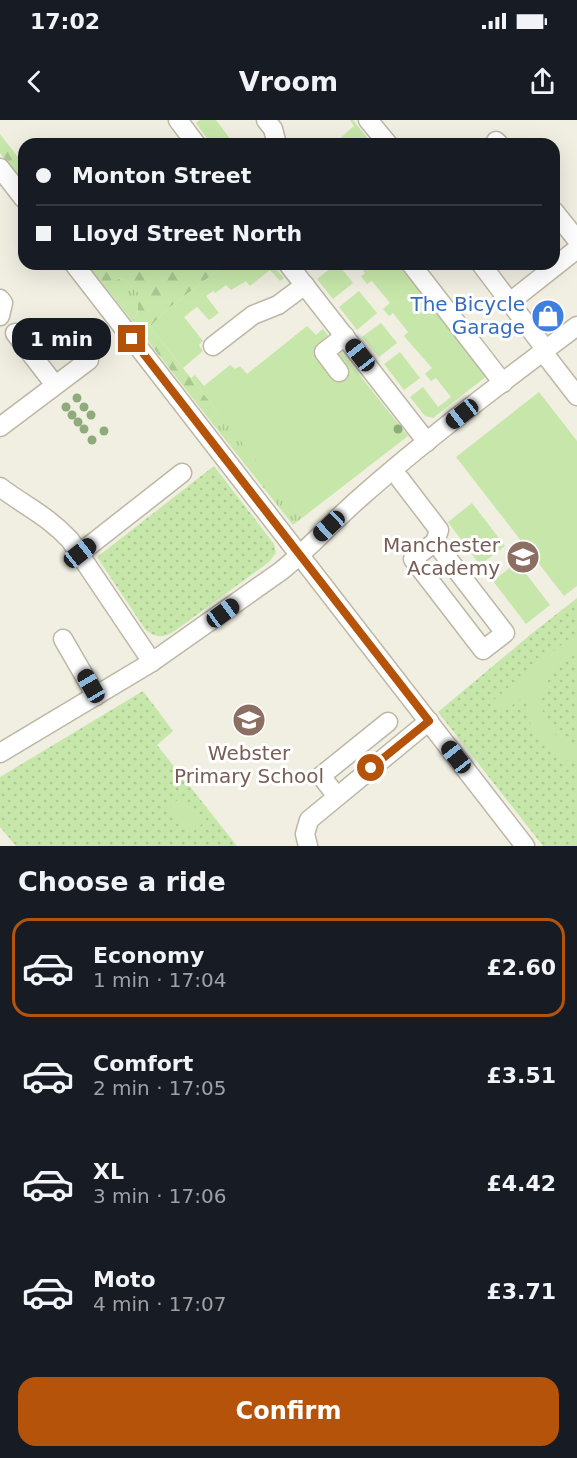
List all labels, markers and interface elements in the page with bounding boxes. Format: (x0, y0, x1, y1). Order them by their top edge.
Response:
text: 17:02 (30, 9, 100, 34)
icon: back (18, 65, 51, 98)
icon: share (526, 65, 559, 98)
text: Vroom (239, 66, 338, 97)
text: Monton Street (72, 163, 251, 188)
text: Lloyd Street North (72, 221, 302, 246)
place label: The Bicycle Garage (409, 292, 525, 339)
shop icon: The Bicycle Garage (530, 298, 566, 334)
callout: 1 min (12, 318, 111, 360)
route end (118, 325, 145, 352)
text: 1 min (30, 327, 93, 351)
car (342, 335, 378, 375)
car (442, 396, 482, 432)
car (310, 507, 348, 545)
place label: Manchester Academy (383, 533, 501, 580)
car (60, 535, 100, 571)
school or university icon: Manchester Academy (505, 539, 541, 575)
car (203, 595, 243, 631)
car (74, 666, 108, 706)
school or university icon: Webster Primary School (231, 702, 267, 738)
car (438, 737, 474, 777)
place label: Webster Primary School (174, 741, 324, 788)
route start (357, 754, 384, 781)
text: Choose a ride (18, 866, 226, 897)
icon: car (21, 941, 75, 995)
text: Economy (93, 943, 204, 968)
text: £2.60 (486, 955, 556, 980)
text: 1 min · 17:04 (93, 968, 227, 992)
icon: car (21, 1049, 75, 1103)
text: Comfort (93, 1051, 193, 1076)
text: £3.51 (486, 1063, 556, 1088)
text: 2 min · 17:05 (93, 1076, 227, 1100)
icon: car (21, 1157, 75, 1211)
text: XL (93, 1159, 124, 1184)
text: £4.42 (486, 1171, 556, 1196)
text: 3 min · 17:06 (93, 1184, 227, 1208)
icon: car (21, 1265, 75, 1319)
text: Moto (93, 1267, 156, 1292)
text: £3.71 (486, 1279, 556, 1304)
text: 4 min · 17:07 (93, 1292, 227, 1316)
button: Confirm (18, 1377, 559, 1446)

